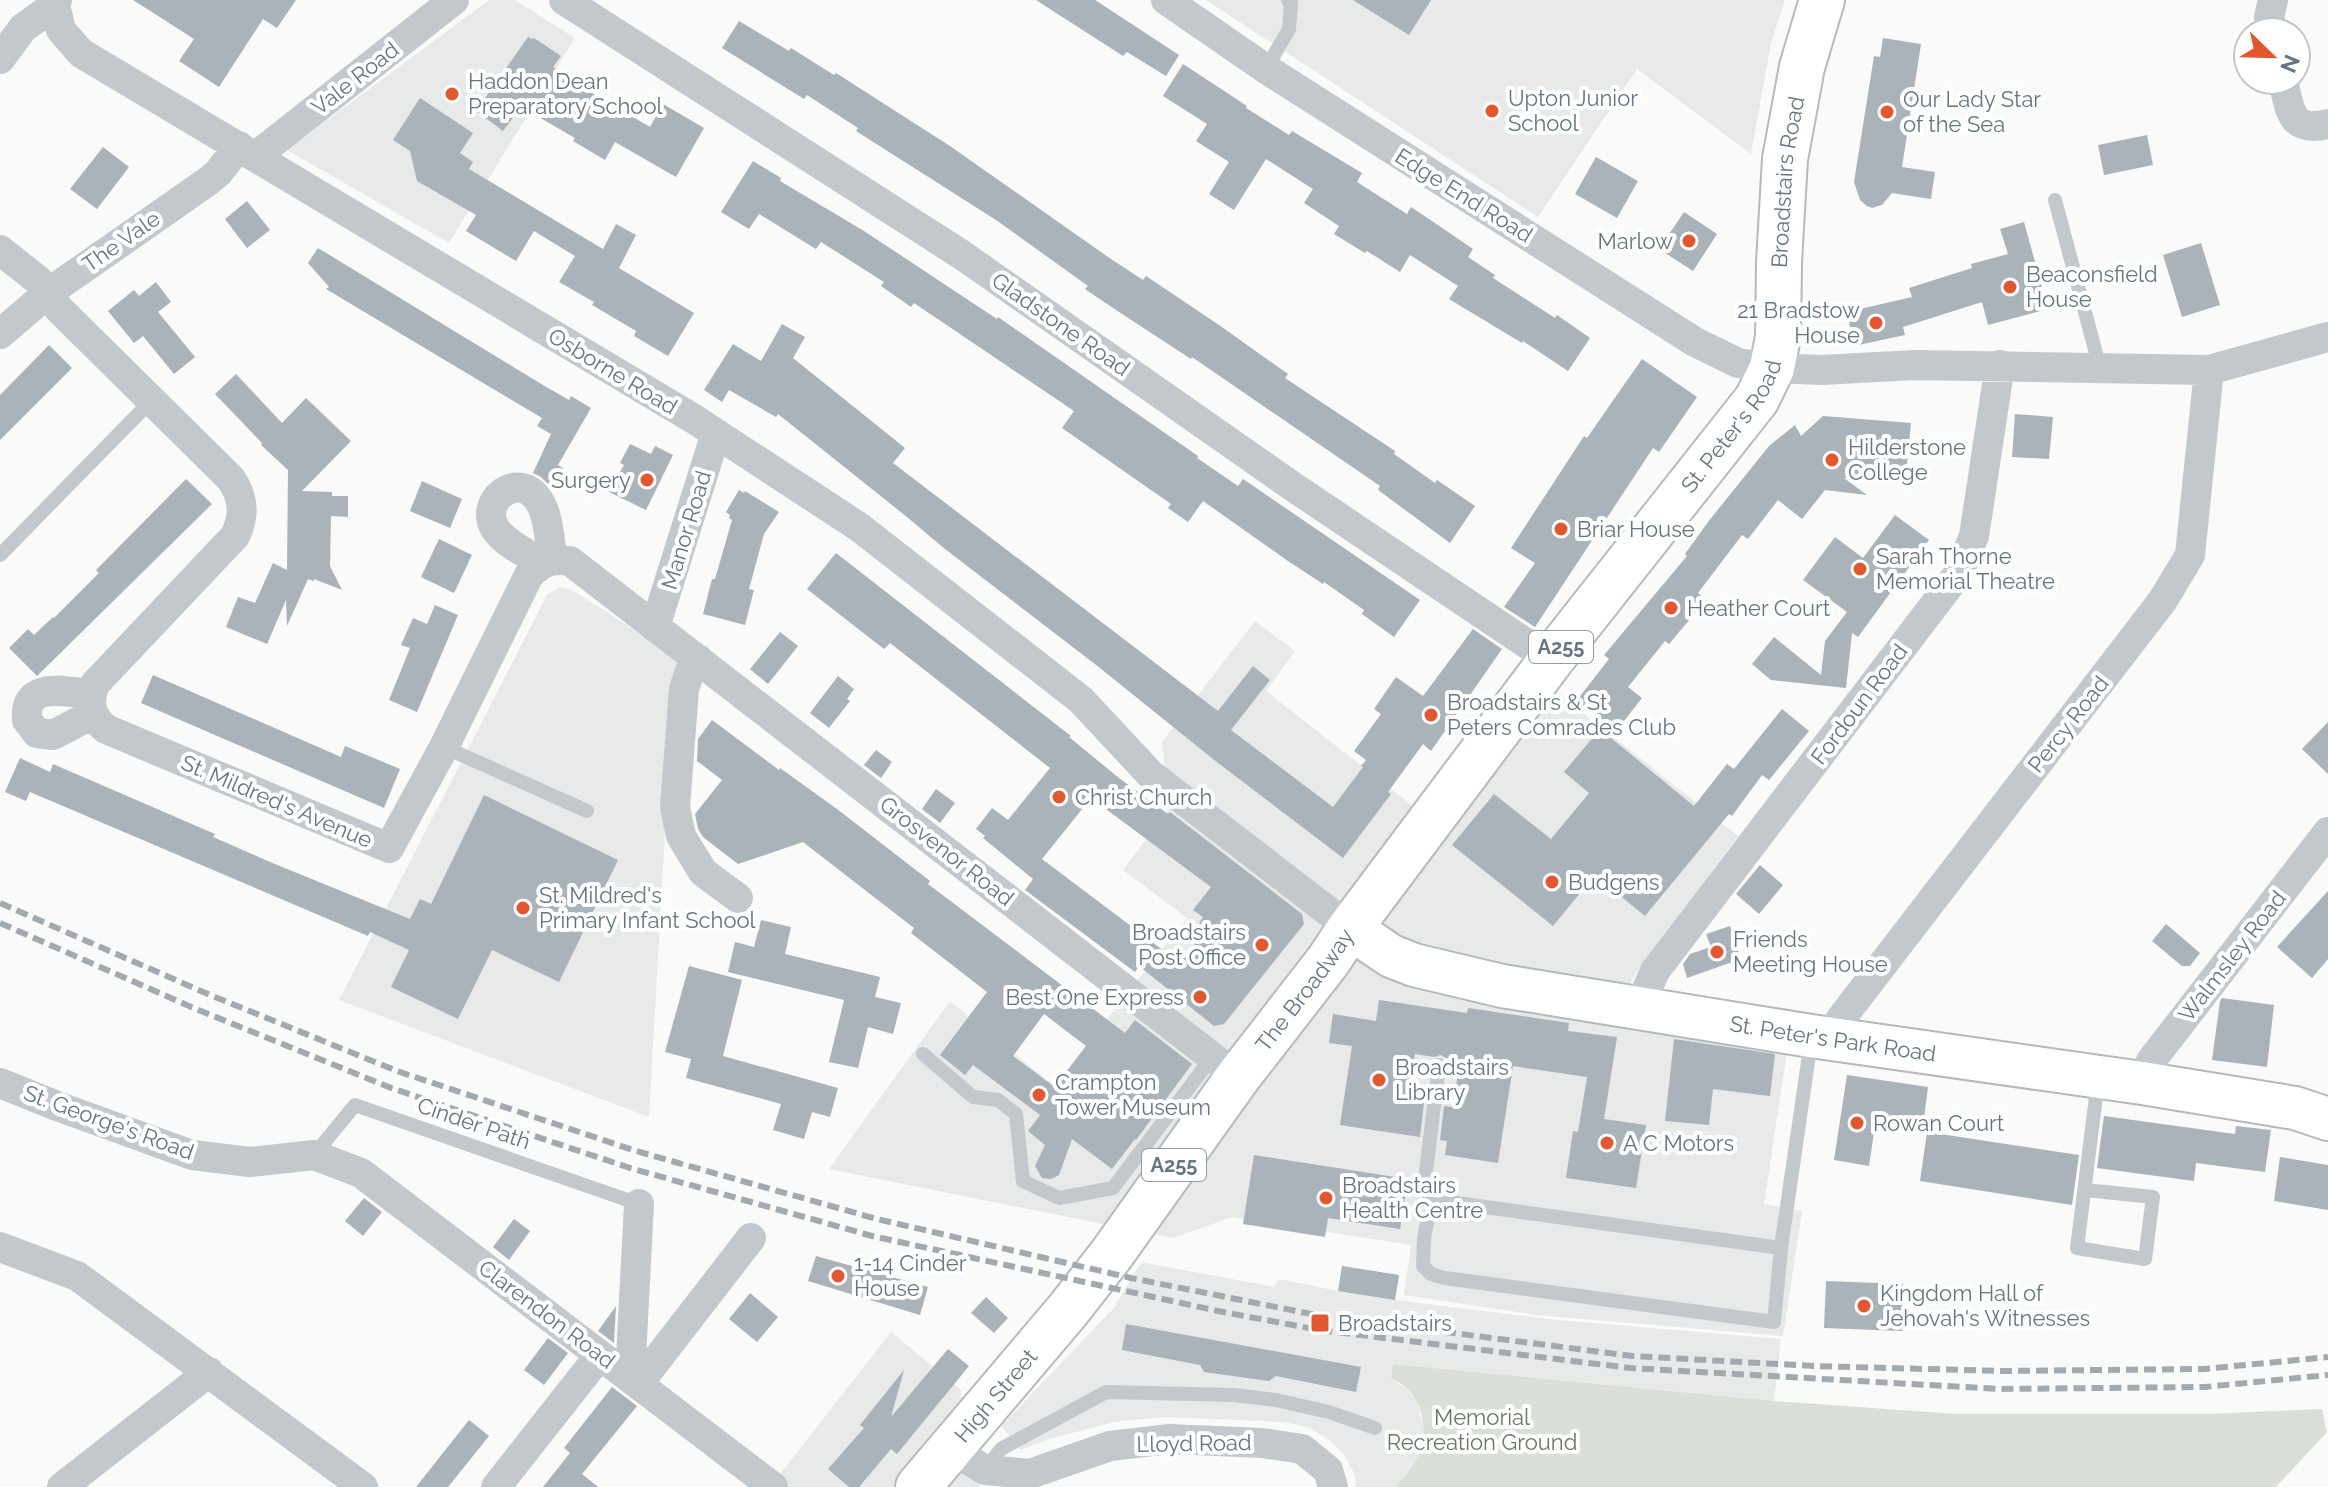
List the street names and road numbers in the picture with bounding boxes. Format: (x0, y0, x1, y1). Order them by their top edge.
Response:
street label: Vale Road (306, 36, 404, 120)
street label: Broadstairs Road (1766, 94, 1809, 268)
street label: Edge End Road (1391, 142, 1537, 248)
street label: The Vale (77, 205, 165, 277)
street label: Gladstone Road (987, 267, 1135, 381)
street label: Osborne Road (544, 322, 682, 420)
street label: St. Peter's Road (1675, 358, 1786, 498)
street label: Manor Road (656, 468, 716, 592)
road number: A255 (1529, 631, 1593, 663)
street label: Fordoun Road (1805, 639, 1913, 769)
street label: Percy Road (2022, 671, 2114, 777)
street label: St. Mildred's Avenue (178, 749, 376, 853)
street label: Grosvenor Road (875, 791, 1019, 911)
street label: Walmsley Road (2173, 885, 2291, 1027)
street label: The Broadway (1250, 924, 1359, 1056)
street label: St. Peter's Park Road (1728, 1010, 1938, 1067)
street label: St. George's Road (21, 1079, 197, 1165)
street label: Cinder Path (414, 1092, 534, 1154)
road number: A255 (1142, 1149, 1206, 1181)
street label: Clarendon Road (474, 1254, 620, 1374)
street label: High Street (949, 1343, 1043, 1447)
street label: Lloyd Road (1136, 1429, 1252, 1457)

